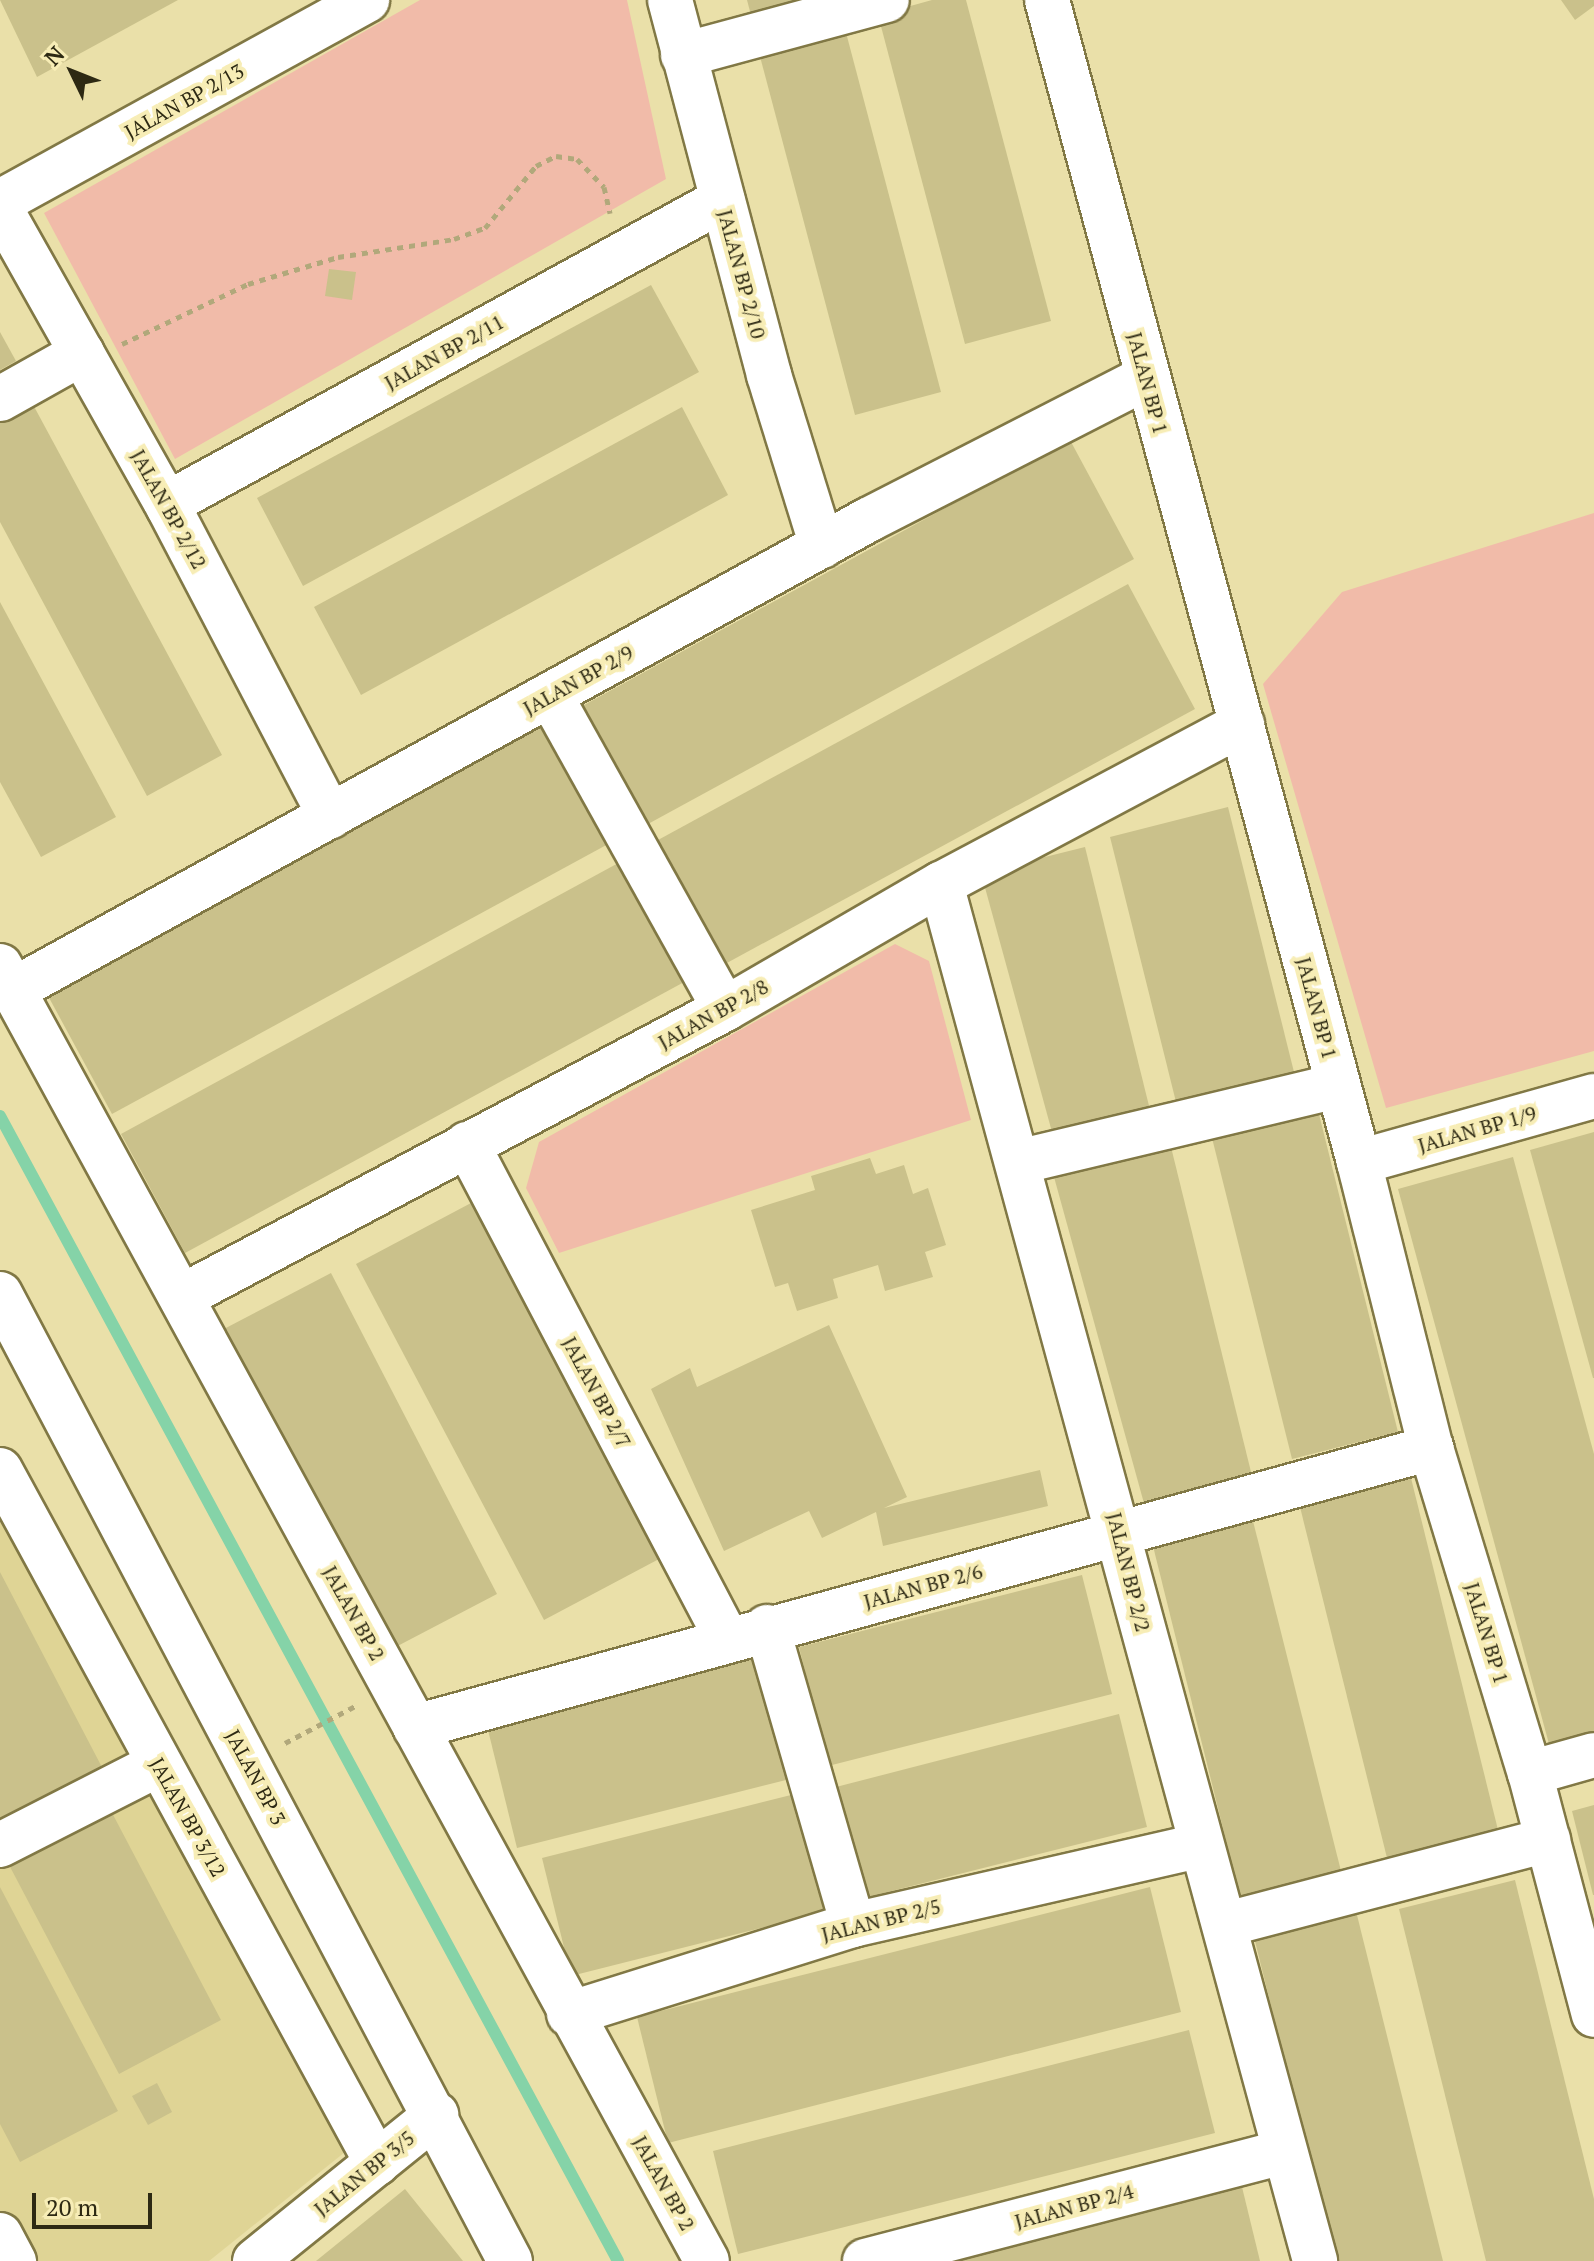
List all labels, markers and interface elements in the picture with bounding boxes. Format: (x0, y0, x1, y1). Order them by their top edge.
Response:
north arrow (32, 32, 112, 112)
text: N (38, 39, 70, 71)
street label: JALAN BP 2/13 (120, 58, 248, 144)
street label: JALAN BP 2/10 (713, 207, 771, 341)
street label: JALAN BP 2/11 (380, 309, 508, 395)
street label: JALAN BP 1 (1123, 329, 1173, 437)
street label: JALAN BP 2/12 (126, 445, 212, 573)
street label: JALAN BP 2/9 (519, 640, 637, 720)
street label: JALAN BP 1 (1292, 954, 1342, 1062)
street label: JALAN BP 2/8 (654, 974, 772, 1054)
street label: JALAN BP 1/9 (1415, 1101, 1539, 1157)
street label: JALAN BP 2/7 (558, 1333, 636, 1451)
street label: JALAN BP 2/2 (1103, 1510, 1155, 1634)
street label: JALAN BP 2/6 (861, 1559, 985, 1613)
street label: JALAN BP 2 (318, 1562, 390, 1664)
street label: JALAN BP 1 (1460, 1580, 1514, 1686)
street label: JALAN BP 3 (221, 1725, 291, 1829)
street label: JALAN BP 3/12 (145, 1753, 231, 1881)
street label: JALAN BP 2/5 (819, 1894, 943, 1946)
street label: JALAN BP 3/5 (309, 2125, 419, 2221)
street label: JALAN BP 2 (628, 2132, 700, 2234)
scale bar (36, 2177, 156, 2227)
street label: JALAN BP 2/4 (1012, 2179, 1136, 2233)
text: 20 m (46, 2191, 98, 2223)

